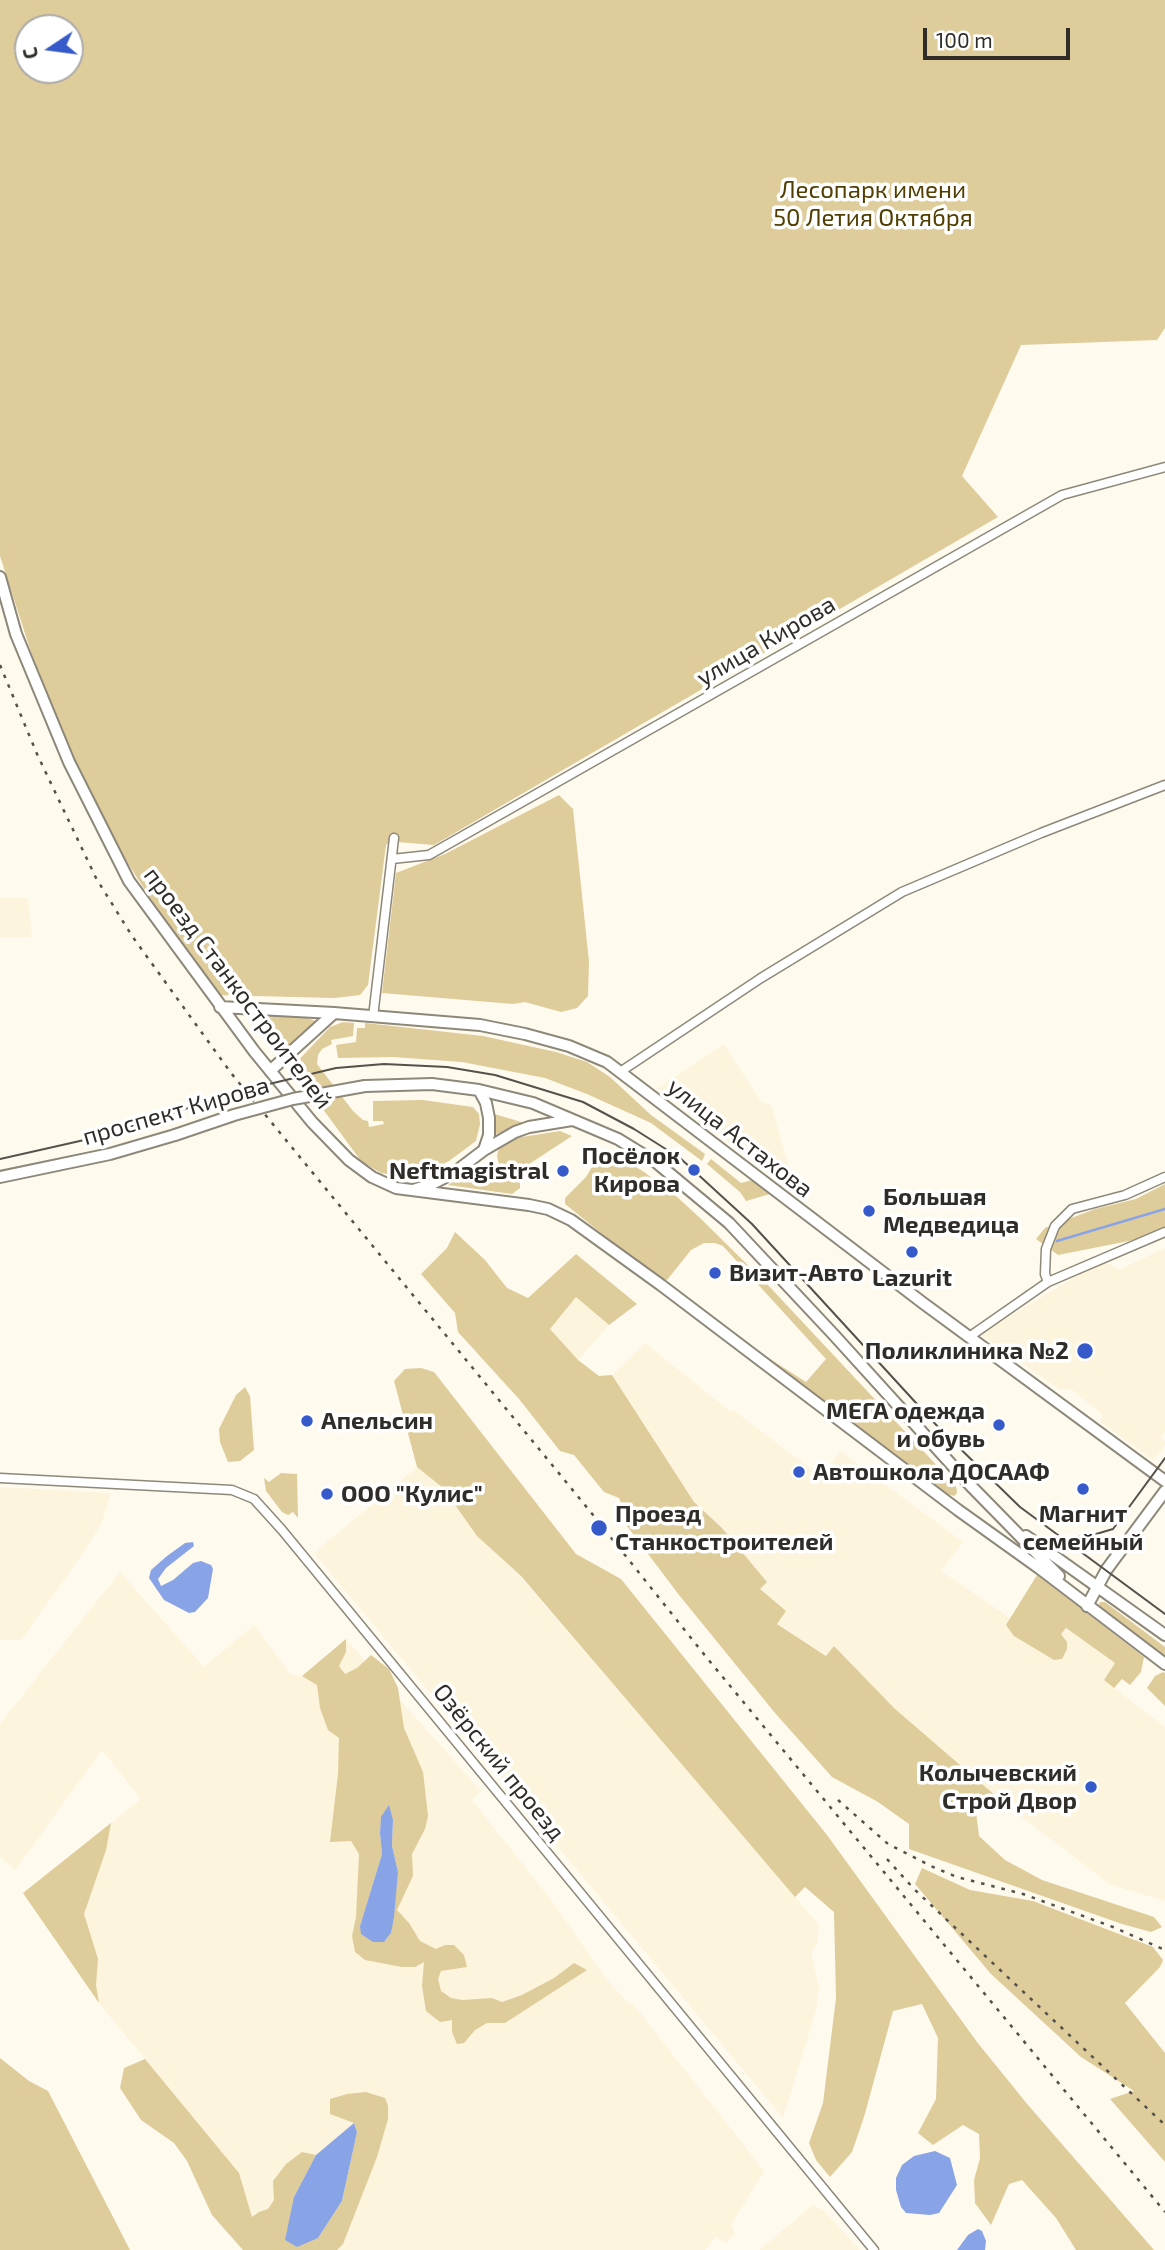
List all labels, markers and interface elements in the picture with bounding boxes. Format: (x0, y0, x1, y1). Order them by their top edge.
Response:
north arrow (14, 14, 84, 84)
scale bar (927, 14, 1074, 58)
text: 100 m (936, 27, 993, 52)
text: С (18, 45, 42, 61)
park label: Лесопарк имени 50 Летия Октября (773, 176, 973, 232)
street label: улица Кирова (692, 590, 840, 692)
street label: проезд Станкостроителей (138, 861, 338, 1115)
street label: проспект Кирова (79, 1071, 273, 1151)
street label: улица Астахова (661, 1072, 819, 1204)
place label: Посёлок Кирова (582, 1142, 680, 1198)
place label: Neftmagistral (389, 1157, 549, 1185)
marker: Посёлок Кирова (686, 1162, 702, 1178)
marker: Neftmagistral (555, 1163, 571, 1179)
place label: Большая Медведица (883, 1183, 1019, 1239)
marker: Большая Медведица (861, 1203, 877, 1219)
marker: Lazurit (904, 1244, 920, 1260)
place label: Визит-Авто (729, 1259, 864, 1287)
place label: Lazurit (872, 1264, 952, 1292)
marker: Визит-Авто (707, 1265, 723, 1281)
place label: Поликлиника №2 (865, 1337, 1069, 1365)
marker: Поликлиника №2 (1075, 1341, 1095, 1361)
place label: МЕГА одежда и обувь (826, 1397, 985, 1453)
place label: Апельсин (321, 1407, 433, 1435)
marker: Апельсин (299, 1413, 315, 1429)
marker: МЕГА одежда и обувь (991, 1417, 1007, 1433)
place label: Автошкола ДОСААФ (813, 1458, 1050, 1486)
marker: Автошкола ДОСААФ (791, 1464, 807, 1480)
place label: ООО "Кулис" (341, 1480, 483, 1508)
marker: Магнит семейный (1075, 1481, 1091, 1497)
marker: ООО "Кулис" (319, 1486, 335, 1502)
place label: Проезд Станкостроителей (615, 1500, 833, 1556)
place label: Магнит семейный (1023, 1500, 1143, 1556)
marker: Проезд Станкостроителей (589, 1518, 609, 1538)
street label: Озёрский проезд (427, 1678, 571, 1846)
place label: Колычевский Строй Двор (919, 1759, 1077, 1815)
marker: Колычевский Строй Двор (1083, 1779, 1099, 1795)

